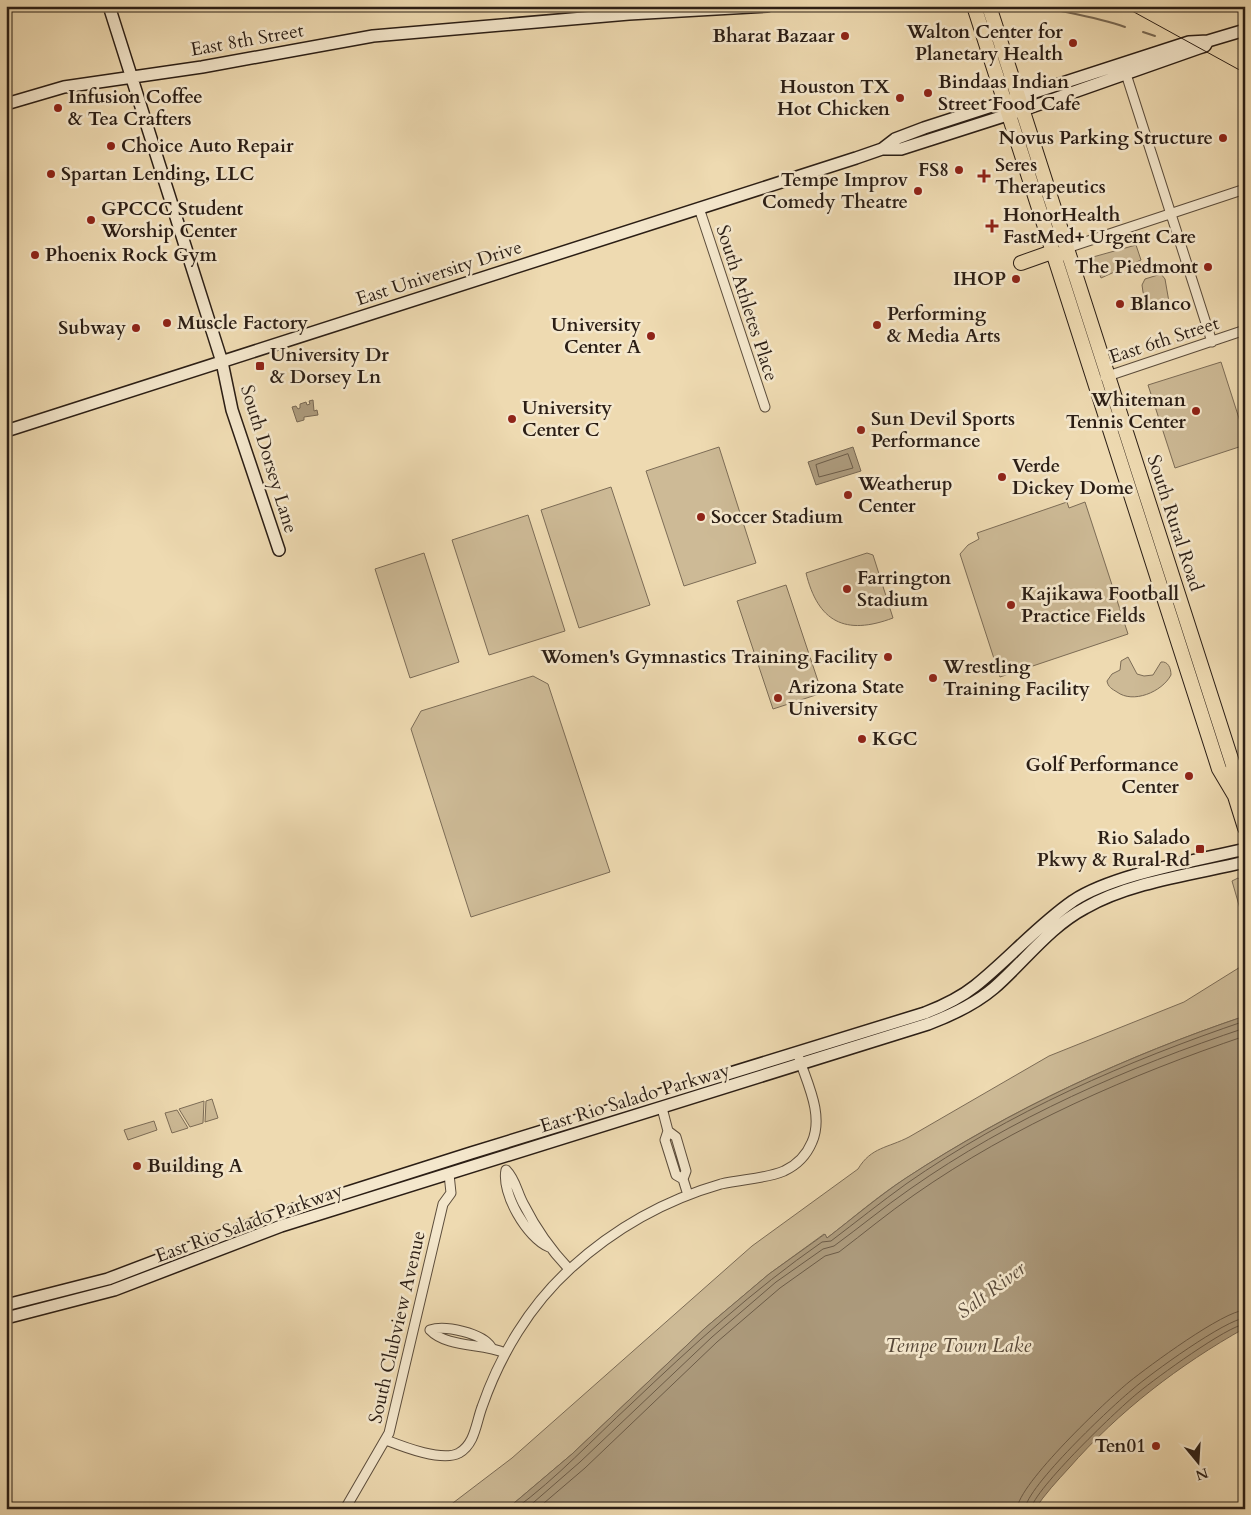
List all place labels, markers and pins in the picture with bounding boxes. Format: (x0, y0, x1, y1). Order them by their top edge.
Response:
place label: Walton Center for Planetary Health (906, 19, 1063, 67)
place label: Bharat Bazaar (712, 23, 835, 49)
marker: Bharat Bazaar (839, 30, 851, 42)
marker: Walton Center for Planetary Health (1067, 37, 1079, 49)
place label: Bindaas Indian Street Food Cafe (938, 69, 1081, 117)
place label: Houston TX Hot Chicken (777, 74, 891, 122)
place label: Infusion Coffee & Tea Crafters (68, 84, 203, 132)
marker: Bindaas Indian Street Food Cafe (922, 87, 934, 99)
marker: Houston TX Hot Chicken (894, 92, 906, 104)
marker: Infusion Coffee & Tea Crafters (52, 102, 64, 114)
place label: Novus Parking Structure (998, 125, 1213, 151)
marker: Novus Parking Structure (1217, 132, 1229, 144)
place label: Choice Auto Repair (121, 133, 294, 159)
marker: Choice Auto Repair (105, 140, 117, 152)
place label: Seres Therapeutics (995, 152, 1106, 200)
place label: FS8 (918, 157, 949, 183)
place label: Spartan Lending, LLC (61, 161, 255, 187)
marker: FS8 (953, 164, 965, 176)
place label: Tempe Improv Comedy Theatre (762, 167, 909, 215)
marker: Spartan Lending, LLC (45, 168, 57, 180)
marker: Seres Therapeutics (977, 169, 991, 183)
marker: Tempe Improv Comedy Theatre (912, 185, 924, 197)
place label: GPCCC Student Worship Center (100, 196, 244, 244)
place label: HonorHealth FastMed+ Urgent Care (1003, 202, 1196, 250)
marker: GPCCC Student Worship Center (85, 214, 97, 226)
marker: HonorHealth FastMed+ Urgent Care (985, 219, 999, 233)
place label: Phoenix Rock Gym (45, 242, 218, 268)
marker: Phoenix Rock Gym (29, 249, 41, 261)
place label: The Piedmont (1075, 254, 1198, 280)
marker: The Piedmont (1202, 261, 1214, 273)
place label: IHOP (953, 266, 1006, 292)
marker: IHOP (1010, 273, 1022, 285)
place label: Blanco (1130, 291, 1191, 317)
marker: Blanco (1114, 298, 1126, 310)
place label: Performing & Media Arts (887, 301, 1000, 349)
place label: Muscle Factory (177, 310, 308, 336)
place label: University Center A (551, 312, 642, 360)
place label: Subway (58, 315, 126, 341)
marker: Muscle Factory (161, 317, 173, 329)
marker: Performing & Media Arts (871, 319, 883, 331)
marker: Subway (130, 322, 142, 334)
marker: University Center A (645, 330, 657, 342)
place label: University Dr & Dorsey Ln (270, 342, 389, 390)
marker: University Dr & Dorsey Ln (254, 360, 266, 372)
place label: Whiteman Tennis Center (1066, 387, 1187, 435)
place label: University Center C (522, 395, 612, 443)
marker: Whiteman Tennis Center (1190, 405, 1202, 417)
place label: Sun Devil Sports Performance (871, 406, 1015, 454)
marker: University Center C (506, 413, 518, 425)
marker: Sun Devil Sports Performance (855, 424, 867, 436)
place label: Verde Dickey Dome (1012, 453, 1134, 501)
place label: Weatherup Center (857, 471, 953, 519)
marker: Verde Dickey Dome (996, 471, 1008, 483)
marker: Weatherup Center (842, 489, 854, 501)
place label: Soccer Stadium (711, 504, 844, 530)
marker: Soccer Stadium (695, 511, 707, 523)
place label: Farrington Stadium (857, 565, 952, 613)
place label: Kajikawa Football Practice Fields (1021, 581, 1179, 629)
marker: Farrington Stadium (841, 583, 853, 595)
marker: Kajikawa Football Practice Fields (1005, 599, 1017, 611)
place label: Women's Gymnastics Training Facility (540, 644, 878, 670)
marker: Women's Gymnastics Training Facility (882, 651, 894, 663)
place label: Wrestling Training Facility (942, 654, 1090, 702)
marker: Wrestling Training Facility (927, 672, 939, 684)
place label: Arizona State University (788, 674, 904, 722)
marker: Arizona State University (772, 692, 784, 704)
place label: KGC (872, 726, 918, 752)
marker: KGC (856, 733, 868, 745)
place label: Golf Performance Center (1026, 752, 1179, 800)
marker: Golf Performance Center (1183, 770, 1195, 782)
place label: Rio Salado Pkwy & Rural Rd (1037, 825, 1190, 873)
marker: Rio Salado Pkwy & Rural Rd (1194, 843, 1206, 855)
place label: Building A (147, 1153, 243, 1179)
marker: Building A (131, 1160, 143, 1172)
place label: Ten01 (1094, 1433, 1146, 1459)
marker: Ten01 (1150, 1440, 1162, 1452)

